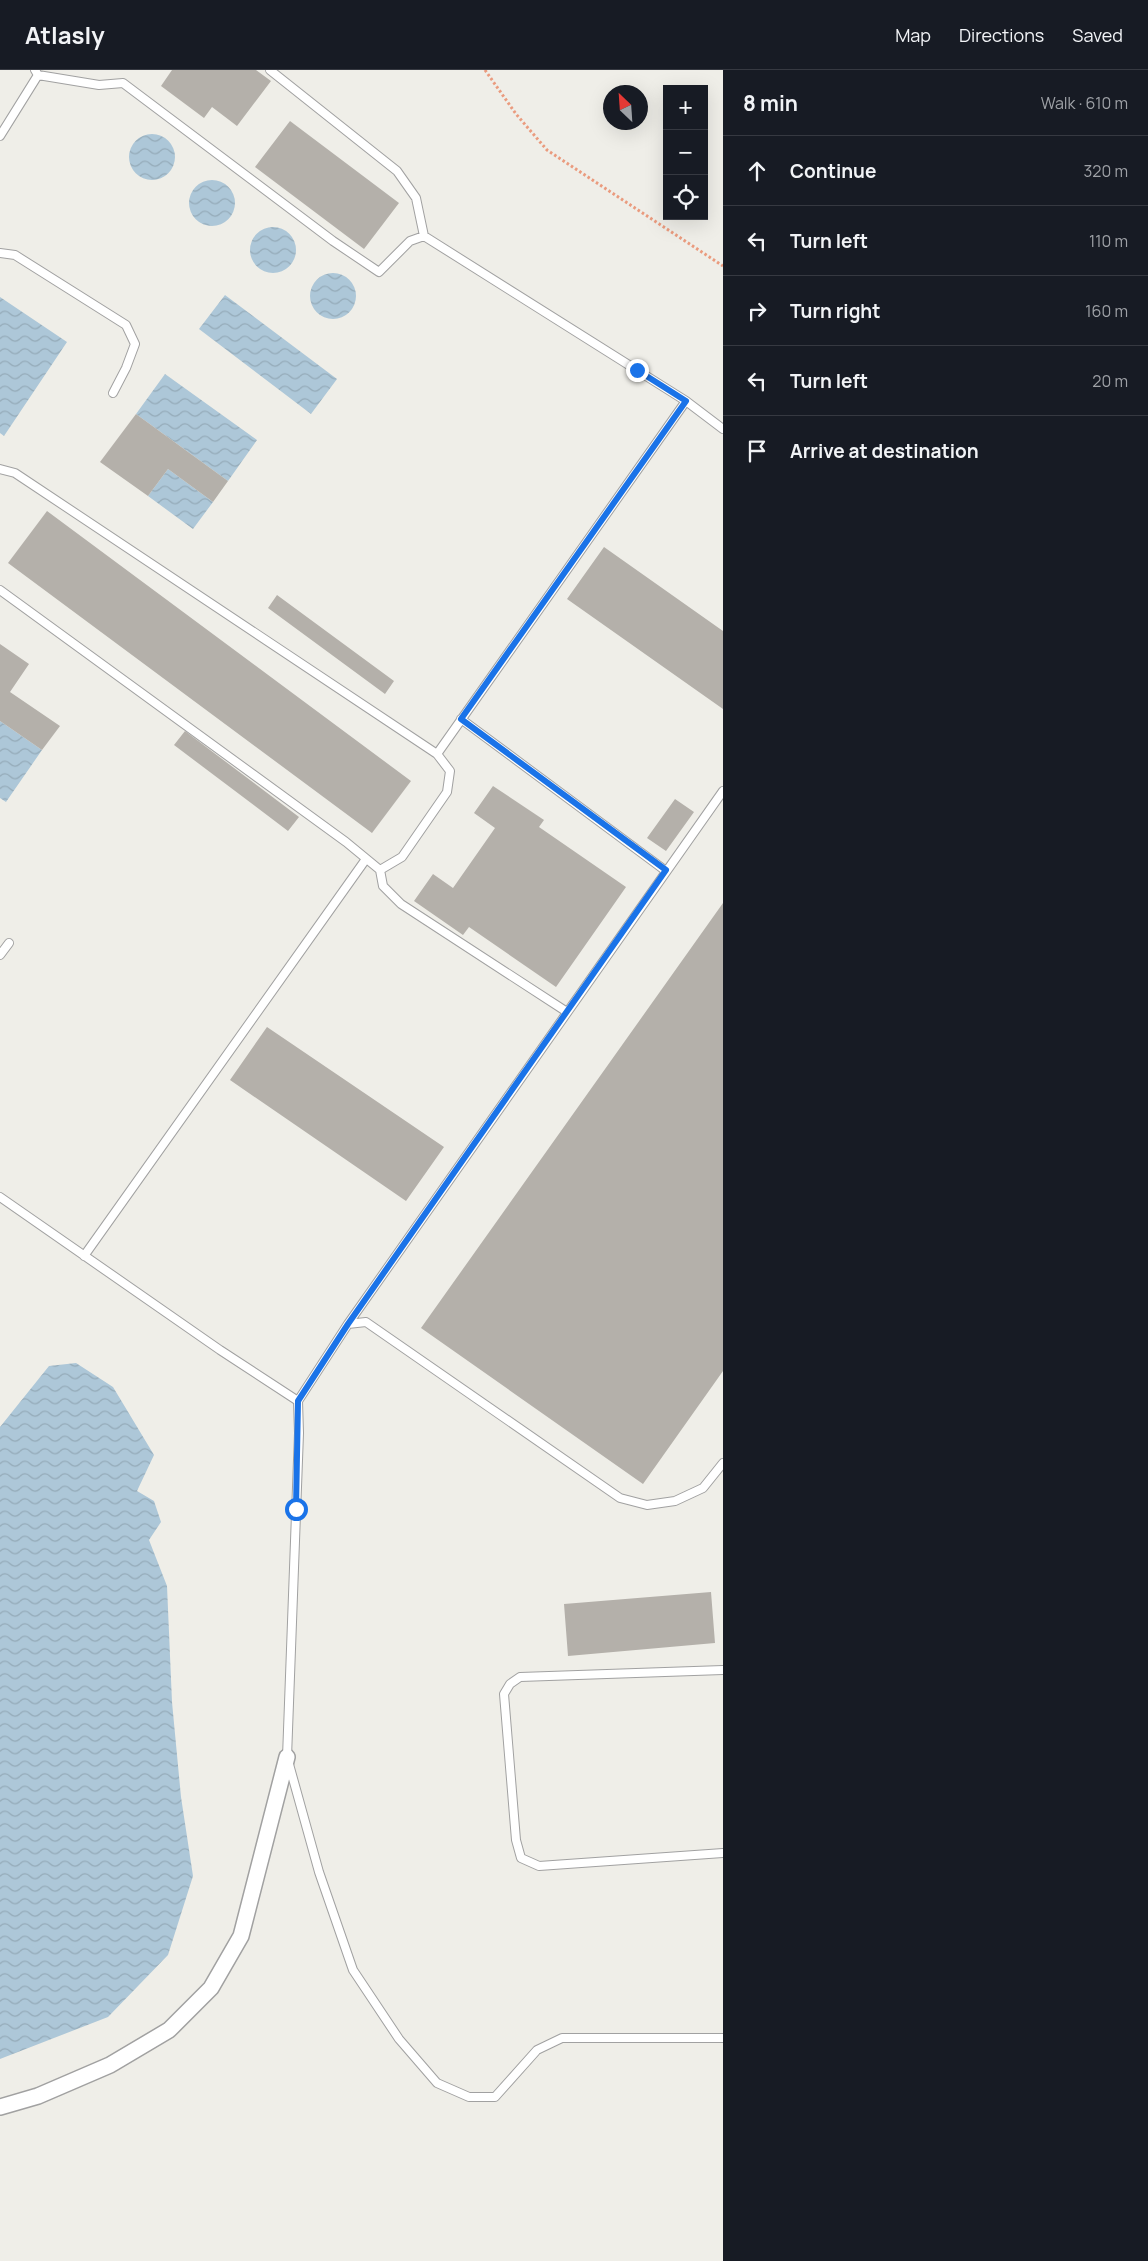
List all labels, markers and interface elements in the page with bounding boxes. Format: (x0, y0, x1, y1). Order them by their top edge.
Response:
text: Atlasly (25, 18, 105, 51)
text: Map (895, 23, 931, 47)
text: Directions (959, 23, 1044, 47)
text: Saved (1072, 23, 1123, 47)
north arrow (603, 85, 648, 130)
map controls (663, 85, 708, 220)
button: + (663, 85, 708, 130)
text: 8 min (743, 89, 798, 117)
text: Walk · 610 m (1041, 92, 1128, 114)
button: − (663, 130, 708, 175)
icon: ahead (743, 157, 771, 185)
text: Continue (790, 158, 876, 184)
text: 320 m (1084, 160, 1128, 182)
button: locate (663, 175, 708, 220)
icon: left (743, 227, 771, 255)
text: Turn left (790, 228, 868, 254)
text: 110 m (1089, 230, 1128, 252)
icon: right (743, 297, 771, 325)
text: Turn right (790, 298, 880, 324)
text: 160 m (1085, 300, 1128, 322)
route end (626, 359, 649, 382)
icon: left (743, 367, 771, 395)
text: Turn left (790, 368, 868, 394)
text: 20 m (1092, 370, 1128, 392)
icon: arrive (743, 437, 771, 465)
text: Arrive at destination (790, 438, 979, 464)
route start (285, 1498, 308, 1521)

